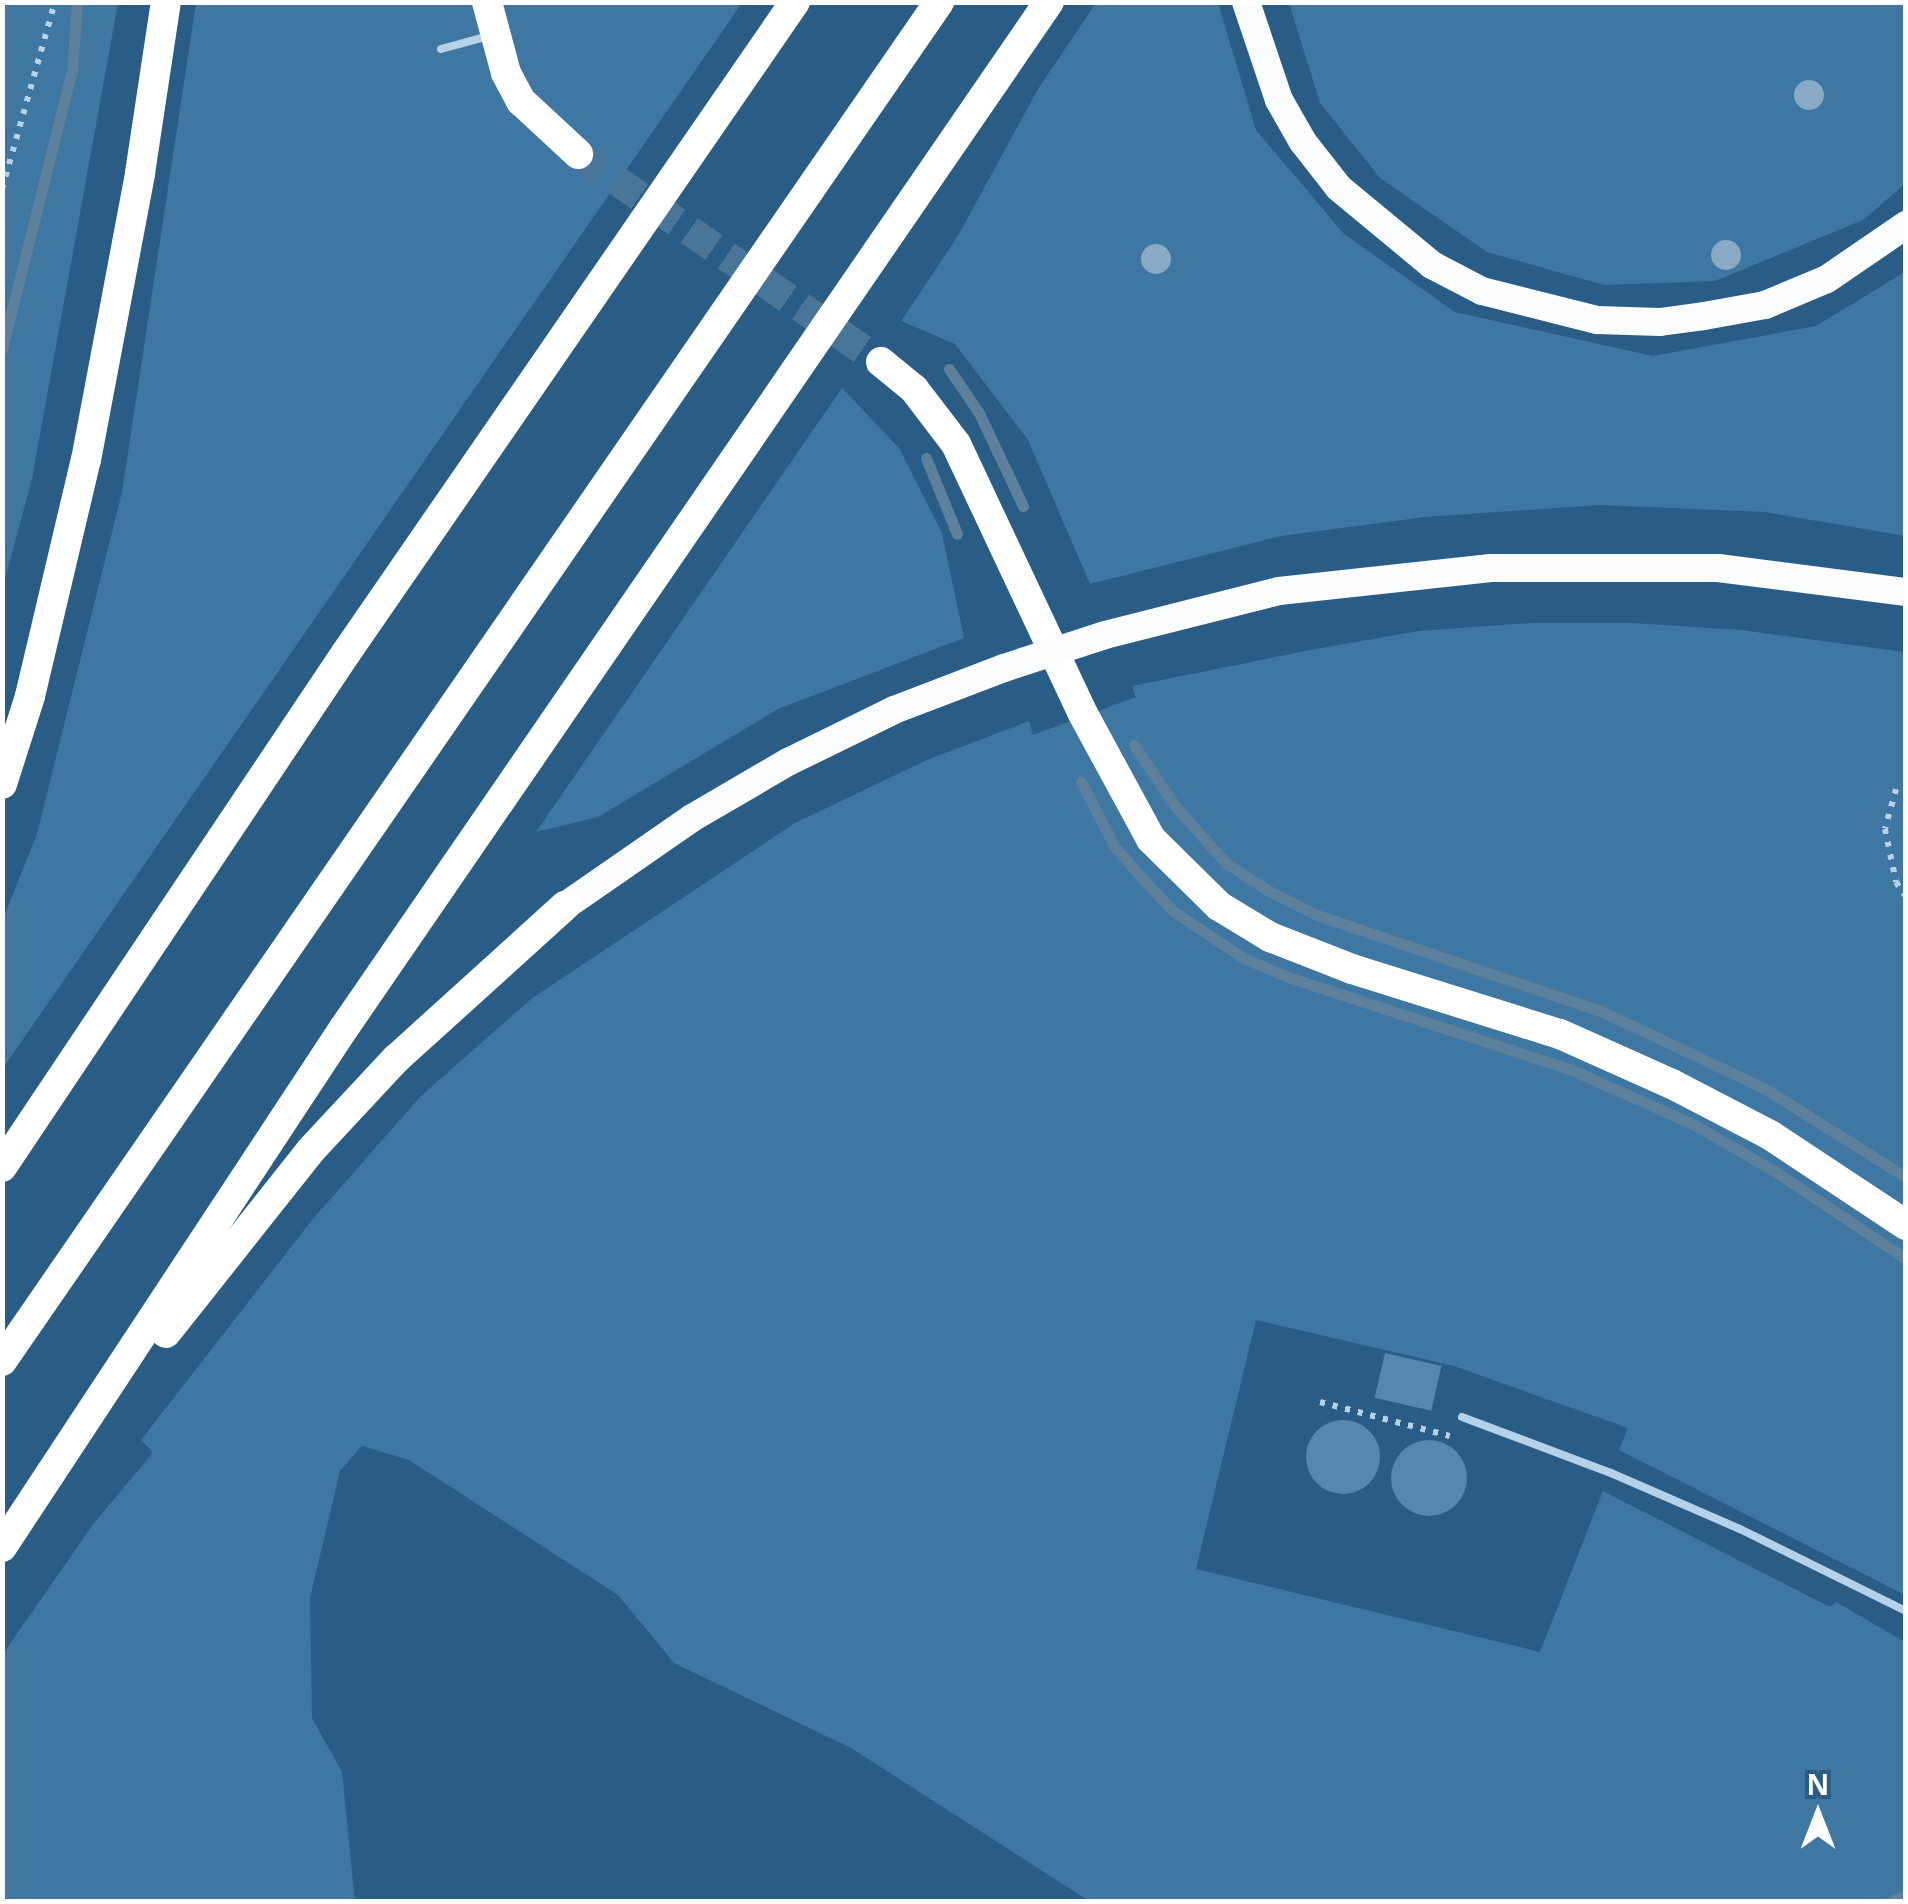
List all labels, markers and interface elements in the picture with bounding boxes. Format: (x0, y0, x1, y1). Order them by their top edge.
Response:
north arrow (1768, 1764, 1868, 1864)
text: N (1807, 1765, 1829, 1803)

